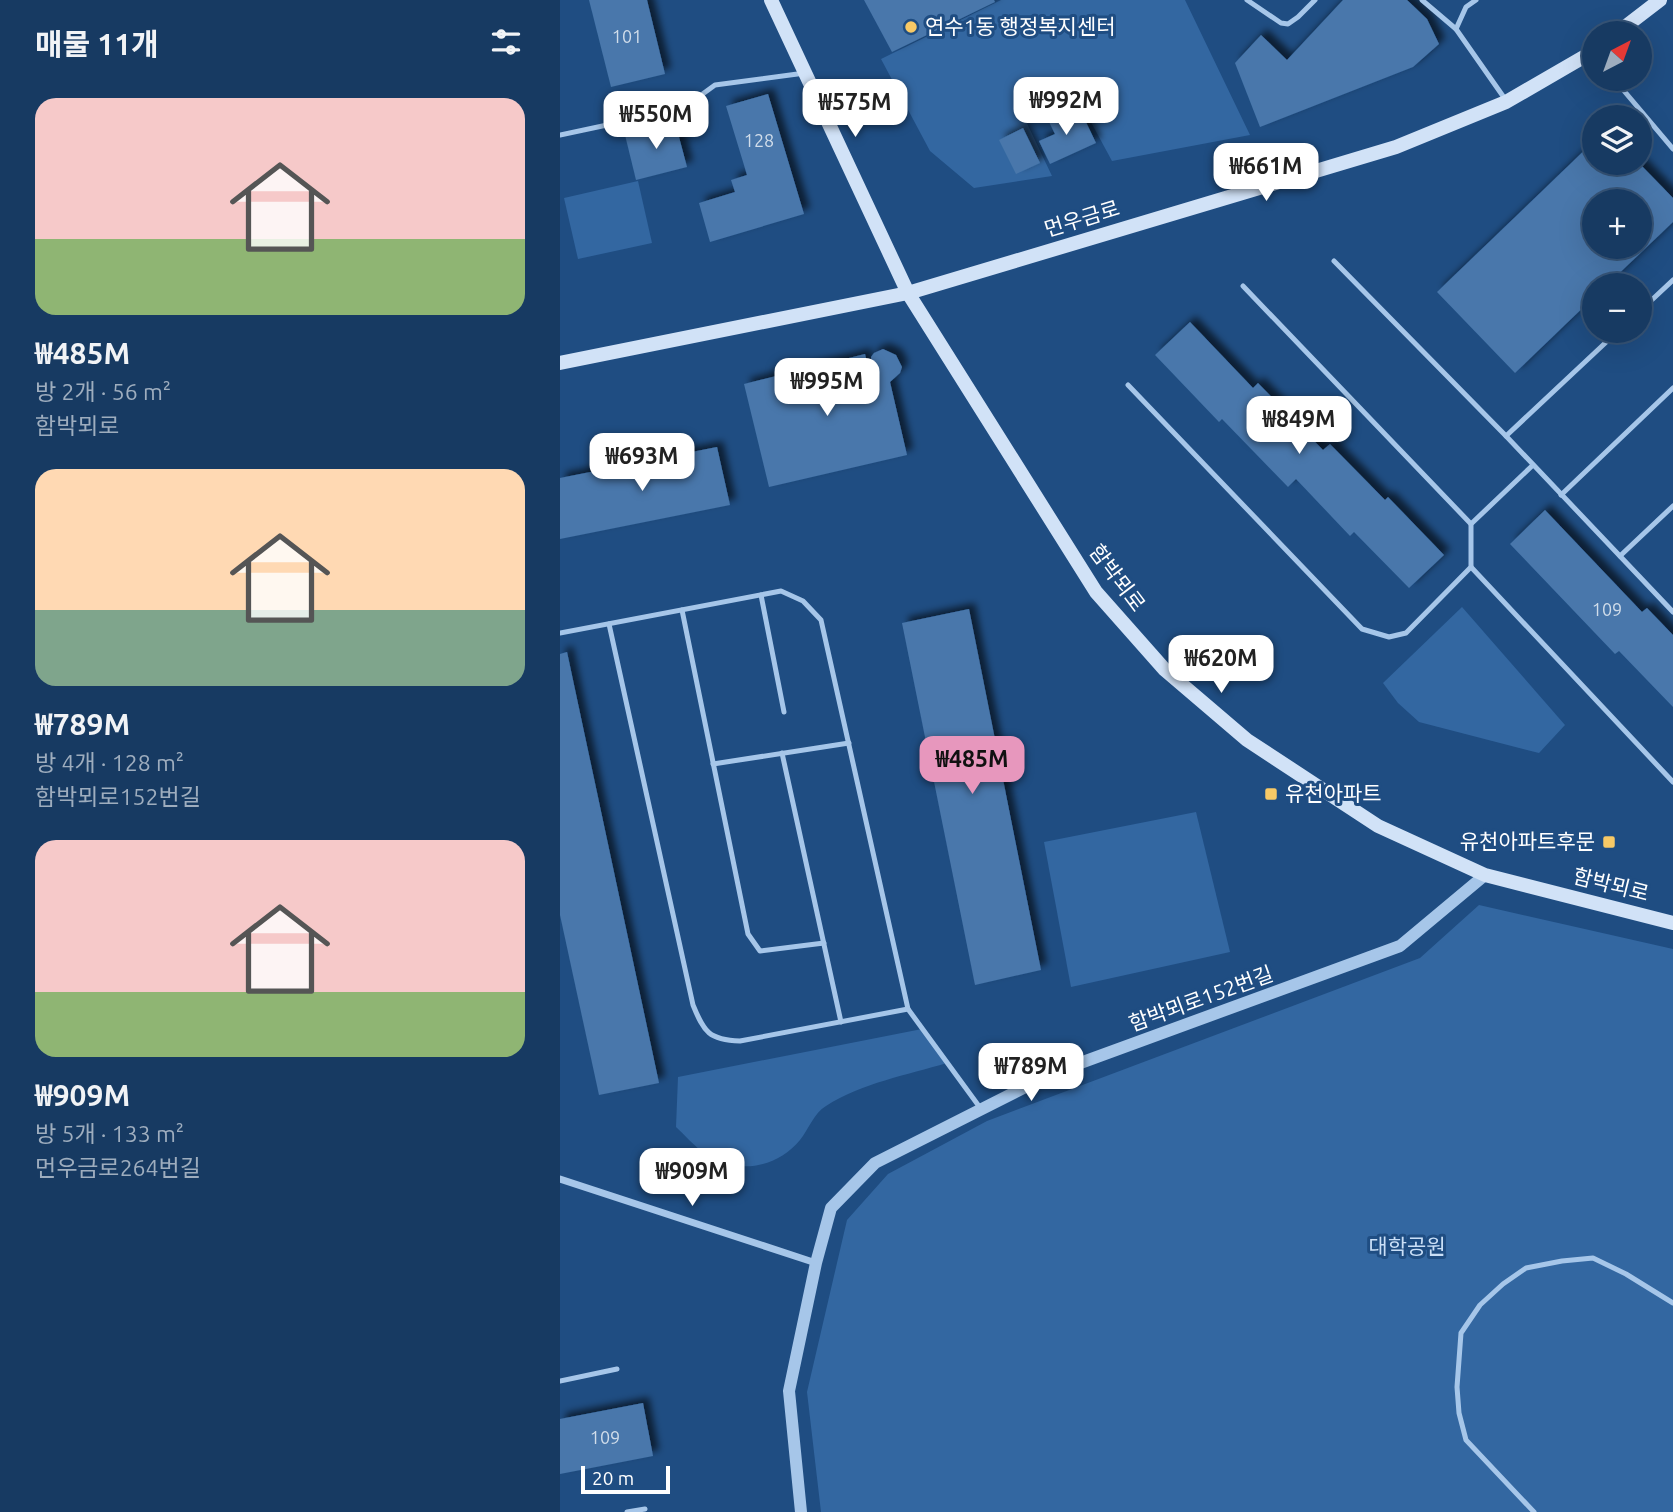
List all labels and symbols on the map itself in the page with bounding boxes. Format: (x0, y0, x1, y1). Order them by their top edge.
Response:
place label: 연수1동 행정복지센터 (925, 14, 1116, 38)
marker: 연수1동 행정복지센터 (903, 19, 919, 35)
north arrow (1582, 21, 1652, 91)
house number: 101 (612, 26, 642, 46)
pin: ₩992M (1017, 78, 1115, 137)
pin: ₩575M (806, 80, 904, 139)
pin: ₩550M (607, 92, 705, 151)
house number: 128 (744, 130, 774, 150)
pin: ₩661M (1217, 144, 1315, 203)
street label: 먼우금로 (1041, 195, 1122, 241)
pin: ₩995M (778, 358, 876, 418)
pin: ₩849M (1250, 396, 1348, 456)
pin: ₩693M (593, 434, 691, 493)
street label: 함박뫼로 (1085, 539, 1151, 615)
house number: 109 (1592, 599, 1622, 619)
pin: ₩620M (1172, 636, 1270, 695)
pin: ₩485M (923, 736, 1021, 796)
place label: 유천아파트 (1285, 781, 1382, 805)
marker: 유천아파트 (1263, 786, 1279, 802)
place label: 유천아파트후문 (1460, 829, 1595, 853)
marker: 유천아파트후문 (1601, 834, 1617, 850)
street label: 함박뫼로 (1571, 863, 1652, 905)
street label: 함박뫼로152번길 (1125, 961, 1276, 1035)
pin: ₩789M (982, 1044, 1080, 1103)
pin: ₩909M (643, 1148, 741, 1208)
park label: 대학공원 (1368, 1234, 1446, 1258)
house number: 109 (590, 1427, 620, 1447)
scale bar (581, 1463, 670, 1495)

